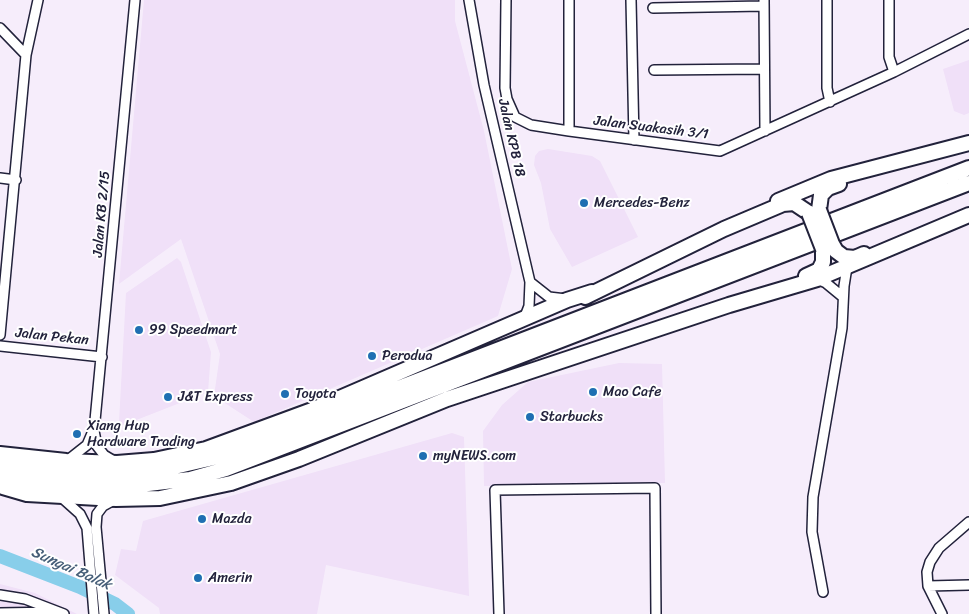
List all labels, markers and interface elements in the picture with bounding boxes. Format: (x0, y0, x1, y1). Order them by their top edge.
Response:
street label: Jalan KPB 18 (494, 97, 528, 179)
street label: Jalan Suakasih 3/1 (593, 113, 709, 143)
street label: Jalan KB 2/15 (90, 170, 114, 258)
place label: Mercedes-Benz (594, 195, 690, 211)
marker: Mercedes-Benz (578, 197, 590, 209)
place label: 99 Speedmart (149, 322, 237, 338)
marker: 99 Speedmart (133, 324, 145, 336)
street label: Jalan Pekan (15, 325, 89, 349)
place label: Perodua (382, 348, 432, 364)
marker: Perodua (366, 350, 378, 362)
place label: Mao Cafe (603, 384, 661, 400)
place label: Toyota (295, 386, 336, 402)
marker: Mao Cafe (587, 386, 599, 398)
marker: Toyota (279, 388, 291, 400)
place label: J&T Express (178, 389, 253, 405)
marker: J&T Express (162, 391, 174, 403)
place label: Starbucks (540, 409, 603, 425)
marker: Starbucks (524, 411, 536, 423)
place label: Xiang Hup Hardware Trading (87, 418, 195, 451)
marker: Xiang Hup Hardware Trading (71, 428, 83, 440)
place label: myNEWS.com (433, 448, 516, 464)
marker: myNEWS.com (417, 450, 429, 462)
place label: Mazda (212, 511, 252, 527)
marker: Mazda (196, 513, 208, 525)
water label: Sungai Balak (28, 543, 114, 595)
place label: Amerin (208, 570, 252, 586)
marker: Amerin (192, 572, 204, 584)

